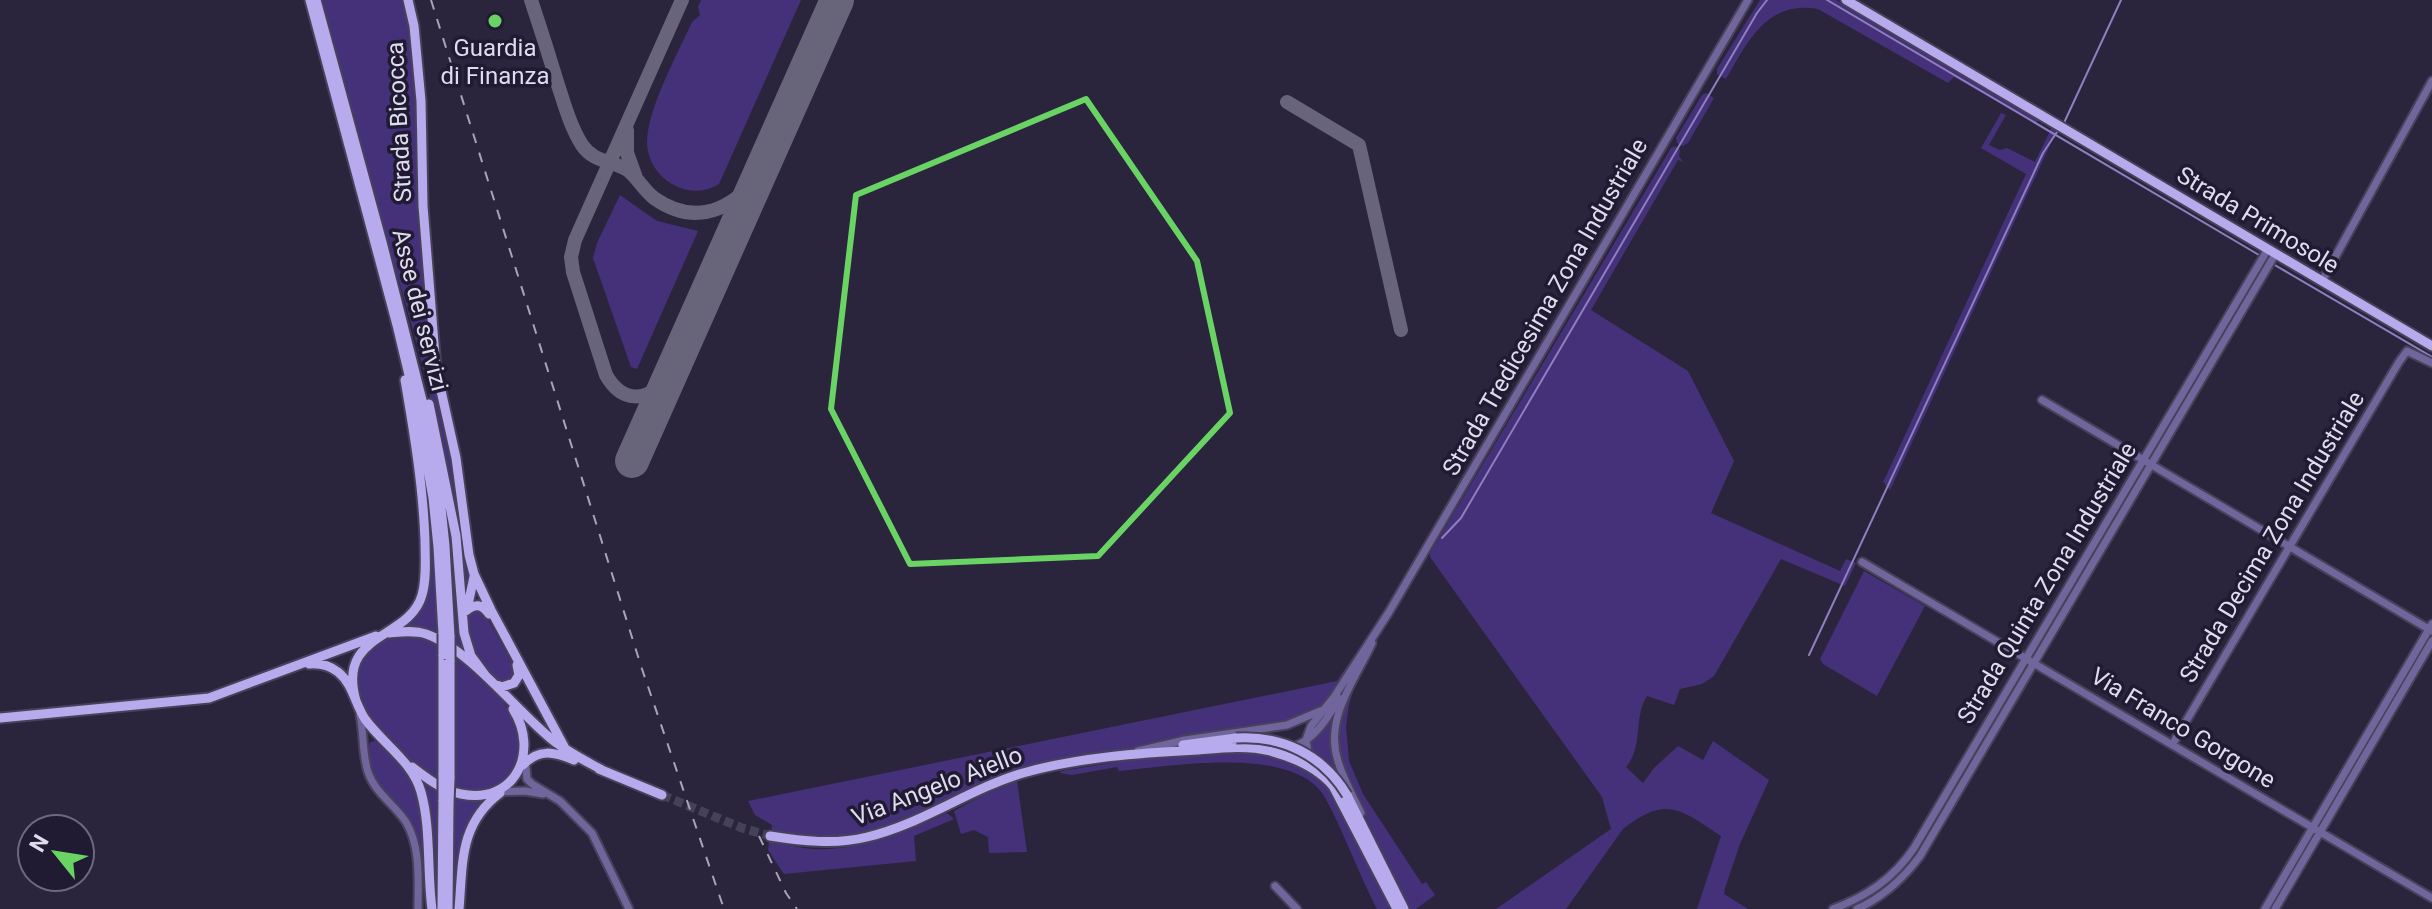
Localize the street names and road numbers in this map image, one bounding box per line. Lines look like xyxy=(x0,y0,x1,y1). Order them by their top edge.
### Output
street label: Strada Bicocca xyxy=(381,41,417,203)
street label: Strada Tredicesima Zona Industriale xyxy=(1437,134,1653,480)
street label: Strada Primosole xyxy=(2172,161,2344,279)
street label: Asse dei servizi xyxy=(386,226,454,394)
street label: Strada Decima Zona Industriale xyxy=(2174,386,2370,688)
street label: Strada Quinta Zona Industriale xyxy=(1952,437,2142,729)
street label: Via Franco Gorgone xyxy=(2086,662,2280,794)
street label: Via Angelo Aiello xyxy=(848,741,1026,831)

